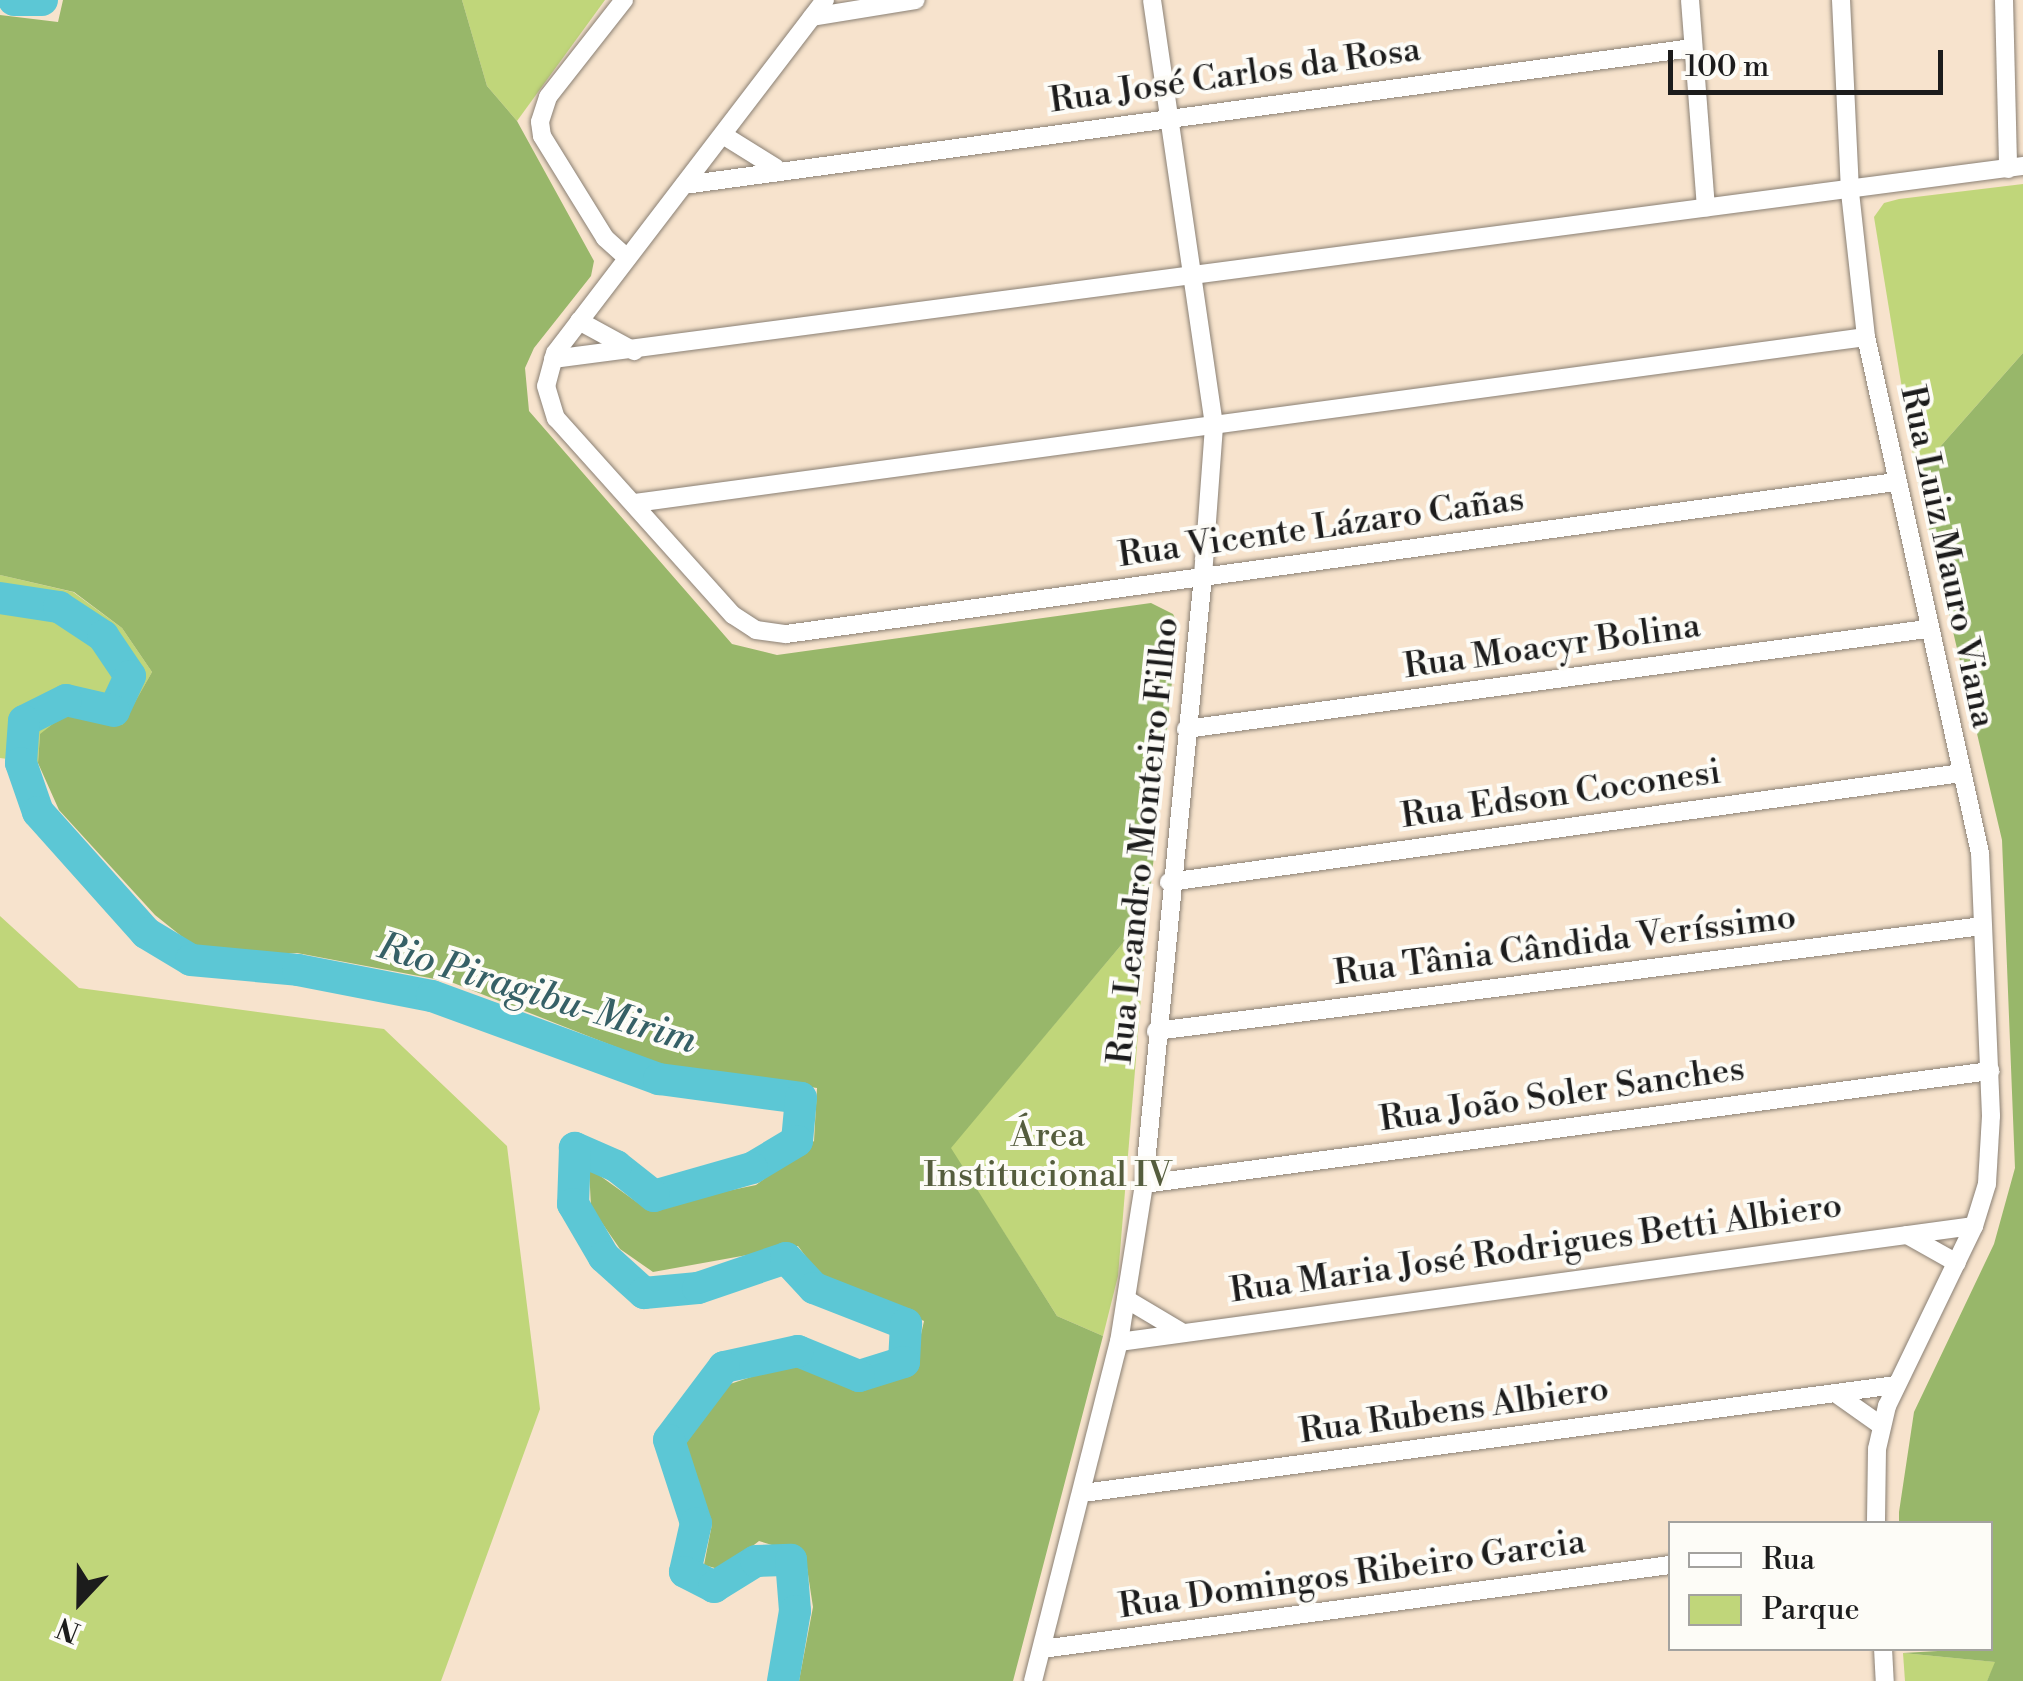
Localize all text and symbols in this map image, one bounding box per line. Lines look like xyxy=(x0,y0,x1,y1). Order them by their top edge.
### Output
street label: Rua José Carlos da Rosa xyxy=(1047,29,1423,123)
scale bar xyxy=(1673,30,1948,92)
text: 100 m xyxy=(1685,48,1769,86)
street label: Rua Luiz Mauro Viana xyxy=(1890,382,2004,732)
street label: Rua Vicente Lázaro Cañas xyxy=(1115,479,1527,577)
street label: Rua Moacyr Bolina xyxy=(1401,605,1703,689)
street label: Rua Leandro Monteiro Filho xyxy=(1100,615,1188,1067)
street label: Rua Edson Coconesi xyxy=(1398,752,1724,838)
street label: Rua Tânia Cândida Veríssimo xyxy=(1332,897,1798,995)
water label: Rio Piragibu-Mirim xyxy=(372,924,702,1064)
street label: Rua João Soler Sanches xyxy=(1377,1049,1747,1141)
park label: Área Institucional IV xyxy=(924,1115,1172,1197)
street label: Rua Maria José Rodrigues Betti Albiero xyxy=(1227,1185,1845,1313)
street label: Rua Rubens Albiero xyxy=(1297,1368,1611,1454)
street label: Rua Domingos Ribeiro Garcia xyxy=(1116,1521,1588,1629)
legend xyxy=(1668,1521,1993,1651)
text: Rua xyxy=(1762,1541,1815,1579)
north arrow xyxy=(30,1551,130,1651)
text: Parque xyxy=(1762,1591,1860,1629)
text: N xyxy=(52,1609,85,1650)

